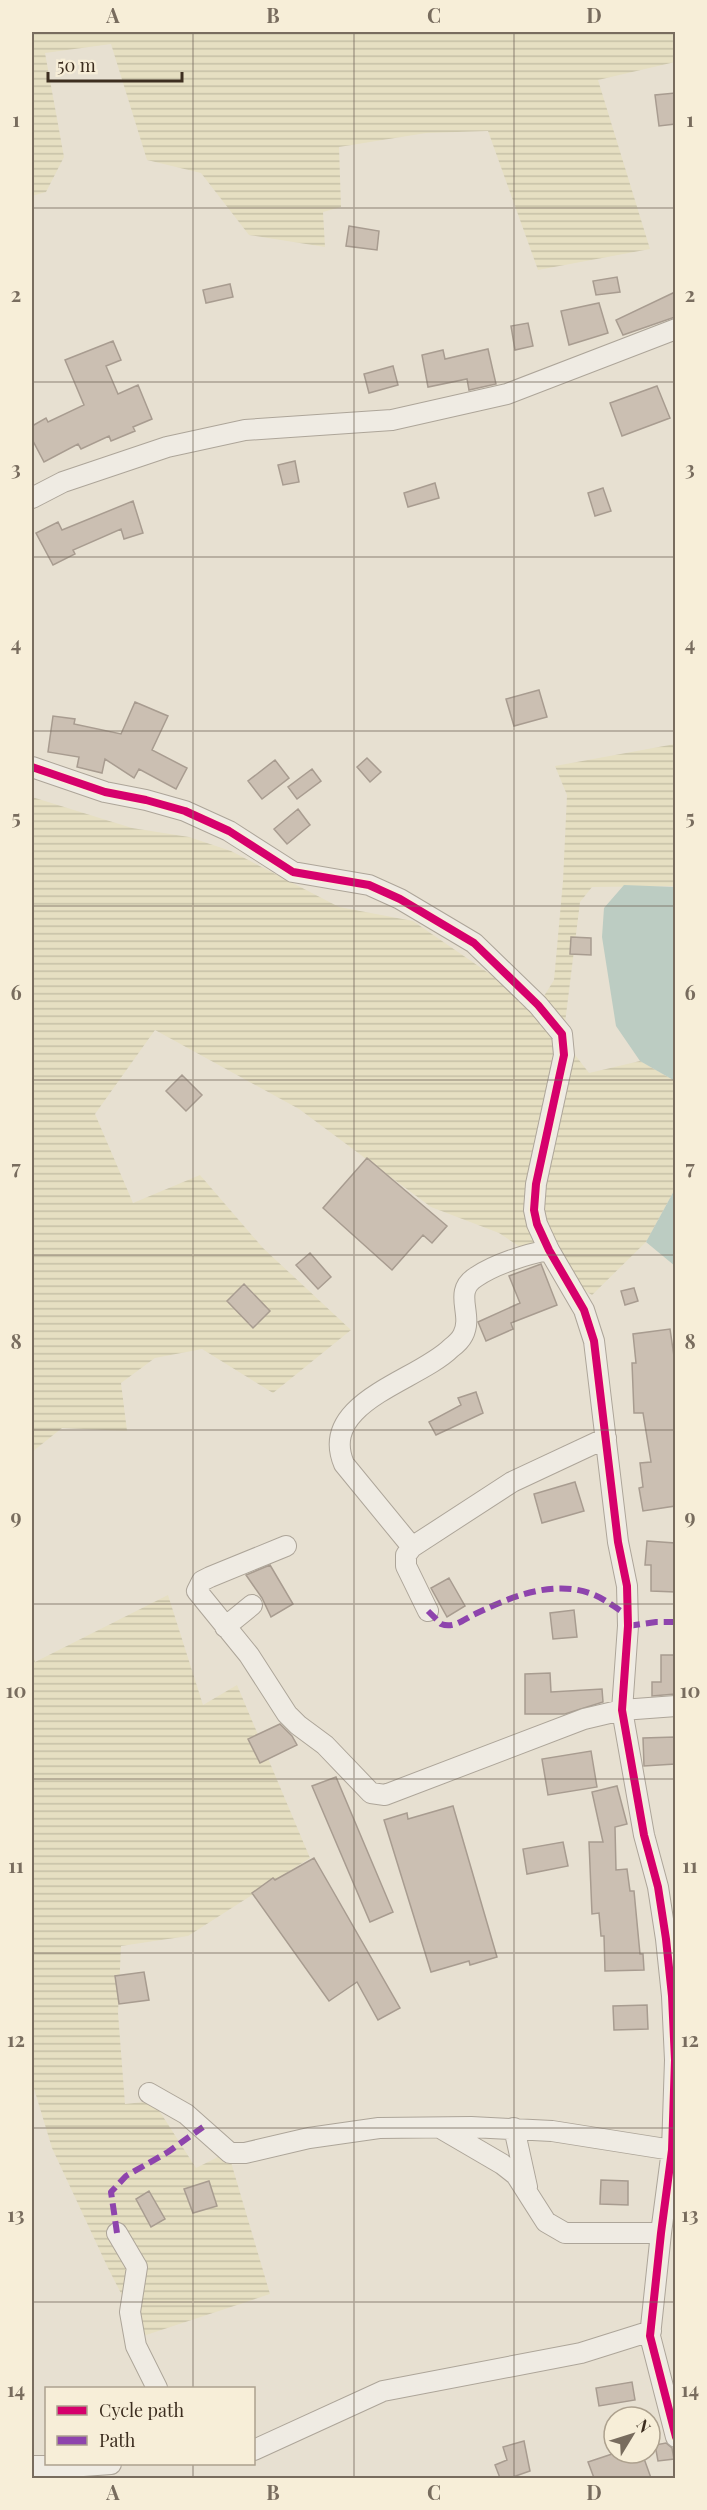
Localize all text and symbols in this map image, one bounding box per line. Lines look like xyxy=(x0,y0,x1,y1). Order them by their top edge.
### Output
text: A xyxy=(105,1,120,28)
text: B xyxy=(266,1,280,28)
text: C xyxy=(427,1,441,28)
text: D xyxy=(586,1,602,28)
scale bar xyxy=(48,45,182,83)
text: 50 m xyxy=(57,53,96,77)
text: 1 xyxy=(12,105,20,132)
text: 1 xyxy=(686,105,694,132)
text: 2 xyxy=(11,280,21,307)
text: 2 xyxy=(685,280,695,307)
text: 3 xyxy=(11,454,21,481)
text: 3 xyxy=(685,454,695,481)
text: 4 xyxy=(11,629,21,656)
text: 4 xyxy=(685,629,695,656)
text: 5 xyxy=(11,803,21,830)
text: 5 xyxy=(685,803,695,830)
text: 6 xyxy=(10,978,22,1005)
text: 6 xyxy=(684,978,696,1005)
text: 7 xyxy=(11,1153,21,1180)
text: 7 xyxy=(685,1153,695,1180)
text: 8 xyxy=(10,1327,22,1354)
text: 8 xyxy=(684,1327,696,1354)
text: 9 xyxy=(10,1502,22,1529)
text: 9 xyxy=(684,1502,696,1529)
text: 10 xyxy=(6,1676,26,1703)
text: 10 xyxy=(680,1676,700,1703)
text: 11 xyxy=(8,1851,24,1878)
text: 11 xyxy=(682,1851,698,1878)
text: 12 xyxy=(7,2025,25,2052)
text: 12 xyxy=(681,2025,699,2052)
text: 13 xyxy=(7,2200,25,2227)
text: 13 xyxy=(681,2200,699,2227)
text: 14 xyxy=(7,2375,25,2402)
text: 14 xyxy=(681,2375,699,2402)
legend xyxy=(45,2387,255,2465)
text: Cycle path xyxy=(99,2398,184,2422)
north arrow xyxy=(602,2405,662,2465)
text: N xyxy=(632,2414,656,2437)
text: Path xyxy=(99,2428,136,2452)
text: A xyxy=(105,2478,120,2505)
text: B xyxy=(266,2478,280,2505)
text: C xyxy=(427,2478,441,2505)
text: D xyxy=(586,2478,602,2505)

